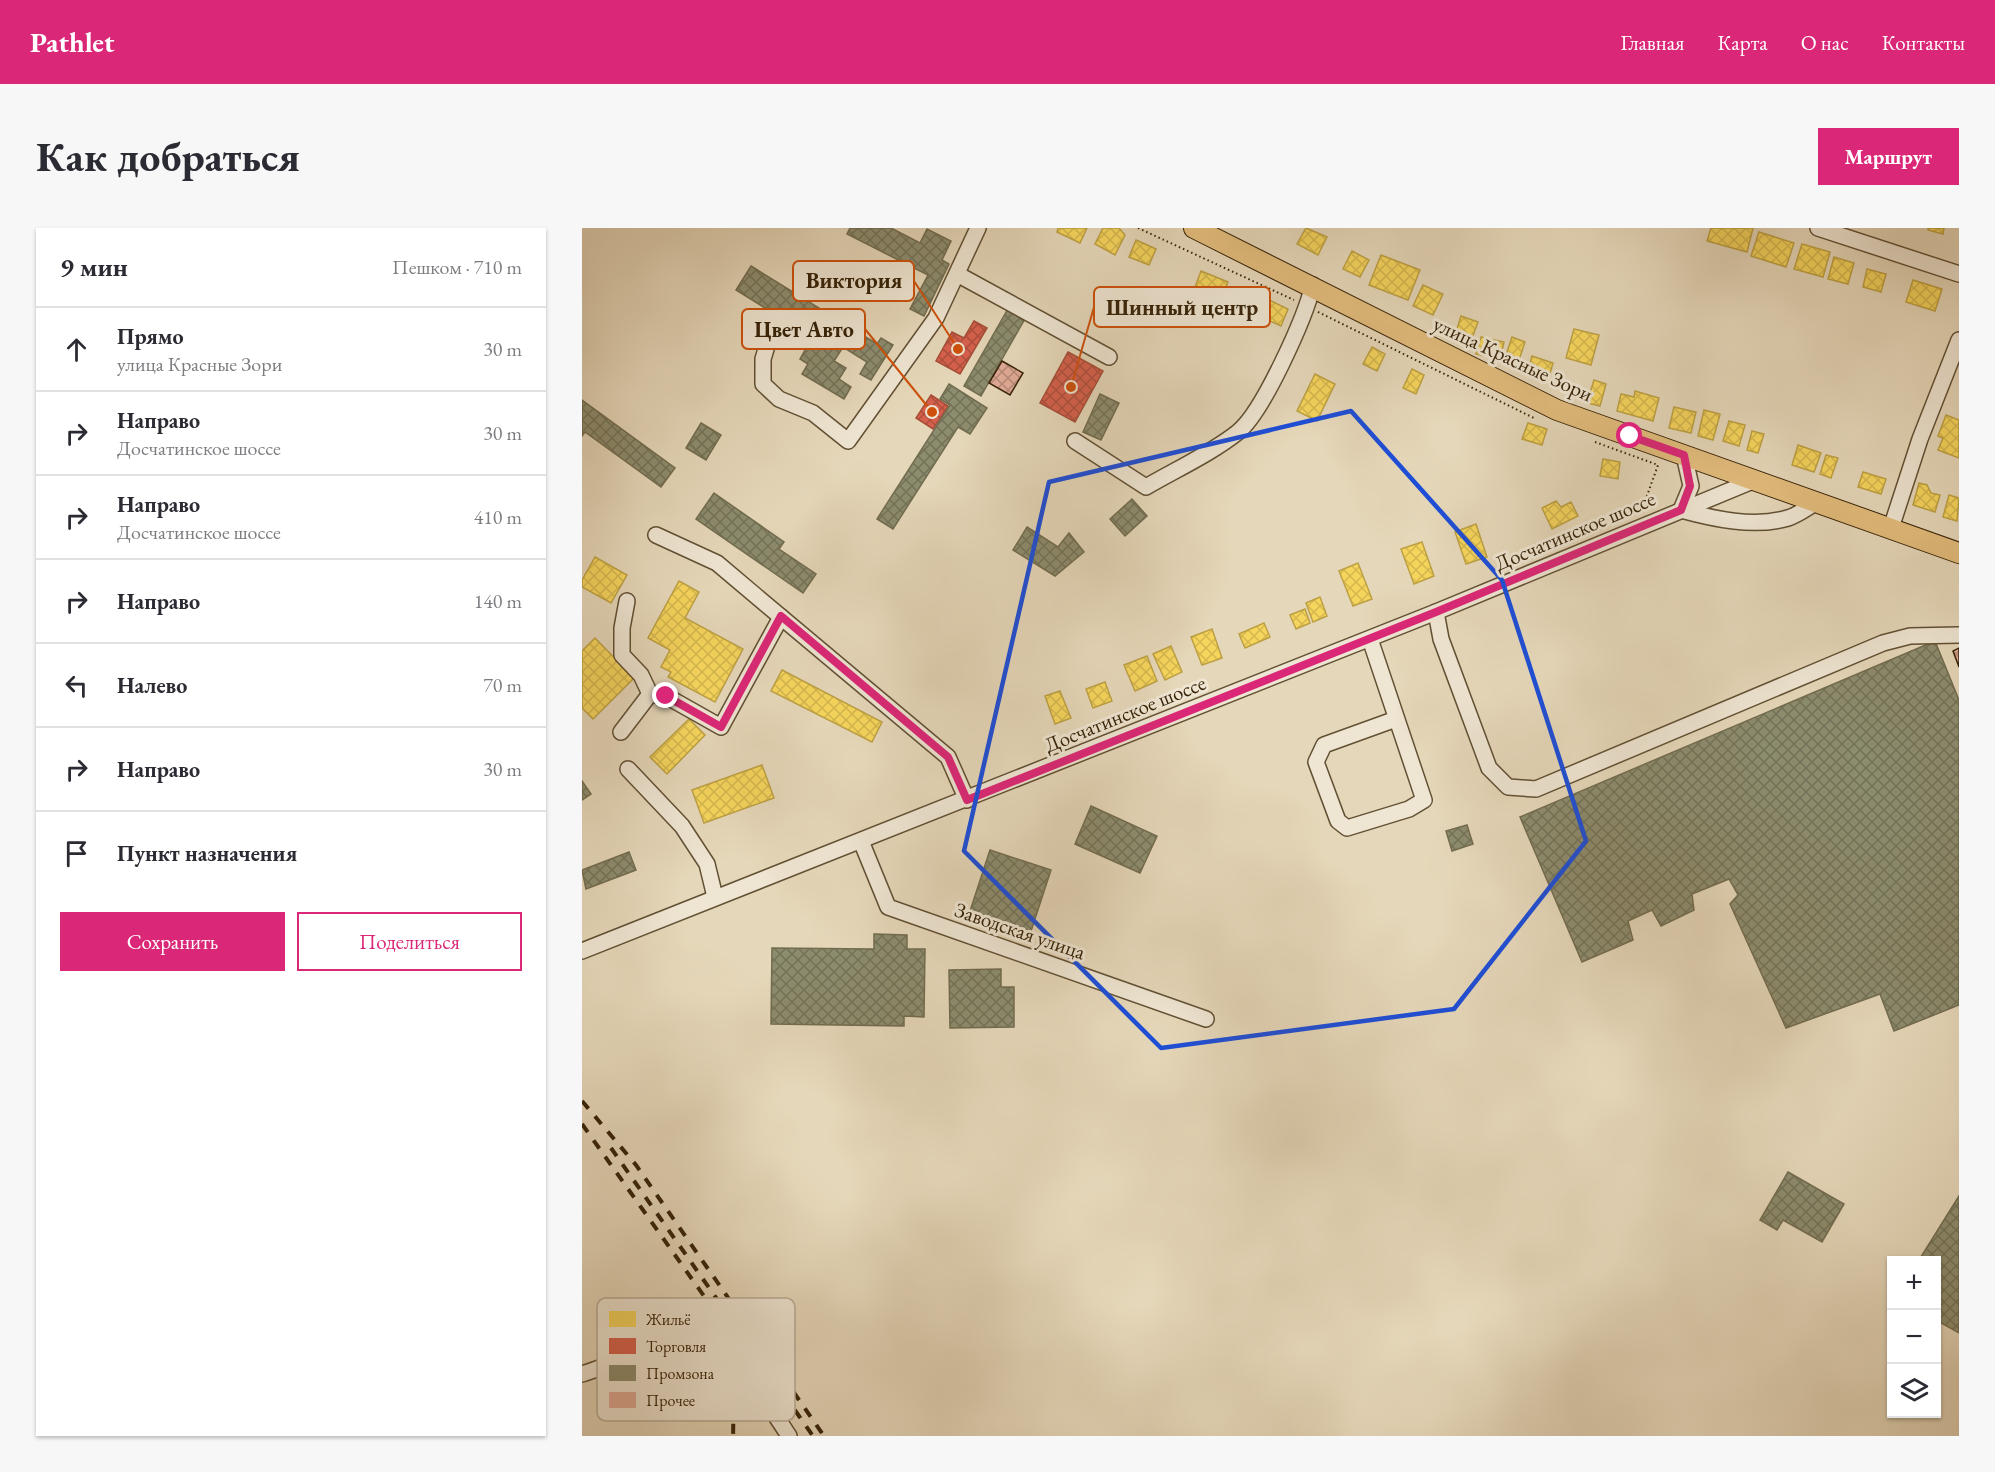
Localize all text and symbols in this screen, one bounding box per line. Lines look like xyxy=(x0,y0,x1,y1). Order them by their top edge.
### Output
text: Pathlet xyxy=(30,24,114,60)
text: Главная xyxy=(1620,29,1684,56)
text: Карта xyxy=(1717,29,1768,56)
text: О нас xyxy=(1801,29,1849,56)
text: Контакты xyxy=(1882,29,1965,56)
button: Маршрут xyxy=(1818,128,1959,185)
text: Как добраться xyxy=(36,129,300,184)
text: 9 мин xyxy=(60,250,128,284)
text: Пешком · 710 m xyxy=(392,254,522,280)
callout: Виктория xyxy=(793,261,914,301)
text: Виктория xyxy=(806,266,903,295)
callout: Шинный центр xyxy=(1094,287,1270,327)
text: Шинный центр xyxy=(1106,293,1258,322)
callout: Цвет Авто xyxy=(742,309,865,349)
street label: улица Красные Зори xyxy=(1429,310,1598,407)
text: Цвет Авто xyxy=(754,315,854,344)
text: Прямо xyxy=(117,322,184,351)
icon: ahead xyxy=(60,333,93,366)
text: 30 m xyxy=(483,336,522,362)
text: улица Красные Зори xyxy=(117,351,282,377)
text: Направо xyxy=(117,406,200,435)
icon: right xyxy=(60,417,93,450)
text: 30 m xyxy=(483,420,522,446)
route start xyxy=(1616,422,1642,448)
text: Досчатинское шоссе xyxy=(117,435,281,461)
street label: Досчатинское шоссе xyxy=(1490,485,1659,577)
text: Направо xyxy=(117,490,200,519)
icon: right xyxy=(60,501,93,534)
text: 410 m xyxy=(474,504,522,530)
text: Досчатинское шоссе xyxy=(117,519,281,545)
icon: right xyxy=(60,585,93,618)
text: Направо xyxy=(117,587,200,616)
text: 140 m xyxy=(474,588,522,614)
icon: left xyxy=(60,669,93,702)
street label: Досчатинское шоссе xyxy=(1040,669,1210,758)
text: Налево xyxy=(117,671,187,700)
text: 70 m xyxy=(483,672,522,698)
route end xyxy=(652,682,678,708)
icon: right xyxy=(60,753,93,786)
text: Направо xyxy=(117,755,200,784)
text: 30 m xyxy=(483,756,522,782)
icon: arrive xyxy=(60,837,93,870)
text: Пункт назначения xyxy=(117,839,297,868)
street label: Заводская улица xyxy=(951,896,1090,966)
button: Сохранить xyxy=(60,912,285,971)
button: Поделиться xyxy=(297,912,522,971)
map controls xyxy=(1887,1256,1941,1418)
button: + xyxy=(1887,1256,1941,1310)
legend xyxy=(597,1298,795,1421)
text: Жильё xyxy=(645,1309,691,1330)
button: − xyxy=(1887,1310,1941,1364)
text: Торговля xyxy=(646,1336,706,1357)
text: Промзона xyxy=(646,1363,715,1384)
button: layers xyxy=(1887,1364,1941,1418)
text: Прочее xyxy=(646,1390,695,1411)

